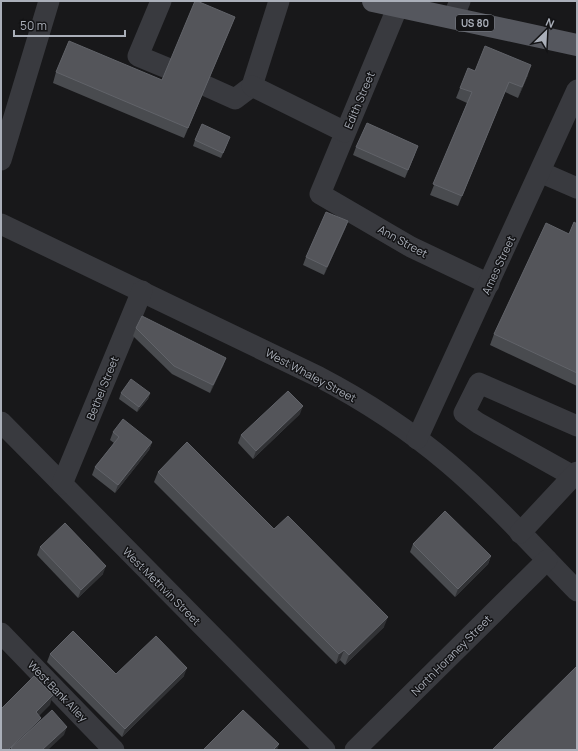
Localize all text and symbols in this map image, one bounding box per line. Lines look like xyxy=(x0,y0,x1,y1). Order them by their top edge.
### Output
scale bar xyxy=(14,12,125,38)
north arrow xyxy=(526,12,566,52)
text: N xyxy=(544,14,557,31)
road number: US 80 xyxy=(456,15,494,31)
text: 50 m xyxy=(20,17,47,34)
street label: Edith Street xyxy=(340,69,378,131)
street label: Ann Street xyxy=(376,221,430,261)
street label: Ames Street xyxy=(478,233,518,297)
street label: West Whaley Street xyxy=(263,345,359,405)
street label: Bethel Street xyxy=(82,354,122,422)
street label: West Methvin Street xyxy=(120,544,204,628)
street label: North Horaney Street xyxy=(407,611,495,699)
street label: West Bank Alley xyxy=(25,657,91,725)

